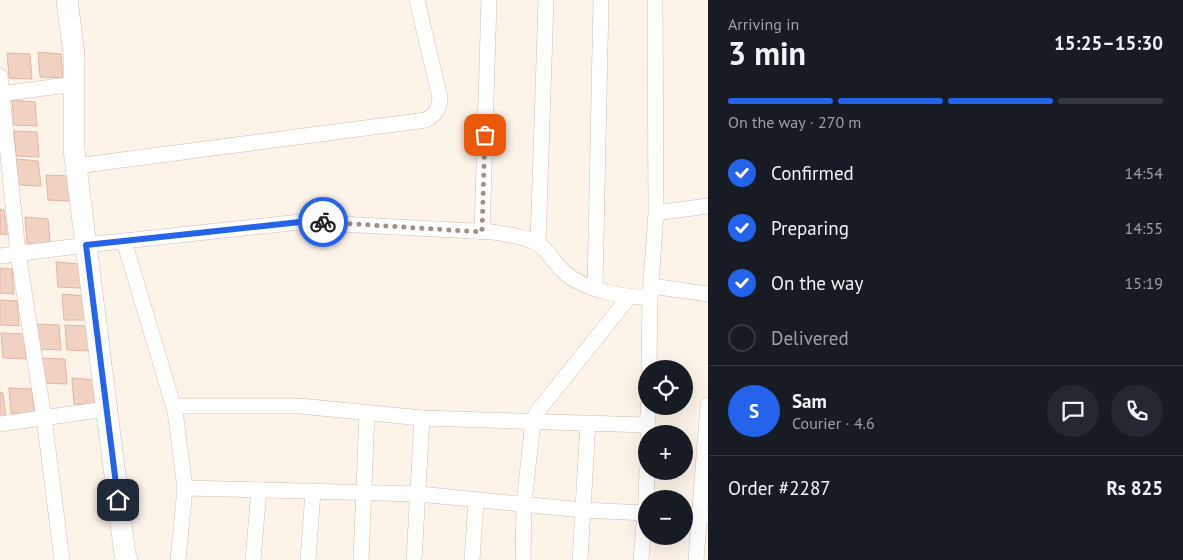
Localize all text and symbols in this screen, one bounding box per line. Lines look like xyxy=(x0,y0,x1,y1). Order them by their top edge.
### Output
text: Arriving in xyxy=(728,14,799,34)
text: 15:25–15:30 xyxy=(1054,31,1163,55)
text: 3 min xyxy=(728,32,806,74)
text: On the way · 270 m xyxy=(728,112,861,132)
pin xyxy=(464,114,506,156)
icon: bag xyxy=(471,121,499,149)
icon: check xyxy=(728,159,756,187)
text: Confirmed xyxy=(771,161,854,185)
text: 14:54 xyxy=(1125,163,1163,183)
courier xyxy=(298,197,348,247)
icon: bike xyxy=(309,208,337,236)
icon: check xyxy=(728,214,756,242)
text: Preparing xyxy=(771,216,849,240)
text: 14:55 xyxy=(1125,218,1163,238)
icon: check xyxy=(728,269,756,297)
text: On the way xyxy=(771,271,863,295)
text: 15:19 xyxy=(1125,273,1163,293)
text: Delivered xyxy=(771,326,849,350)
map controls xyxy=(638,360,693,545)
button: locate xyxy=(638,360,693,415)
button: chat xyxy=(1047,385,1099,437)
button: phone xyxy=(1111,385,1163,437)
text: Sam xyxy=(792,389,827,413)
text: S xyxy=(749,399,759,423)
text: Courier · 4.6 xyxy=(792,413,875,433)
button: + xyxy=(638,425,693,480)
text: Order #2287 xyxy=(728,476,831,500)
text: Rs 825 xyxy=(1106,476,1163,500)
pin xyxy=(97,479,139,521)
icon: home xyxy=(104,486,132,514)
button: − xyxy=(638,490,693,545)

